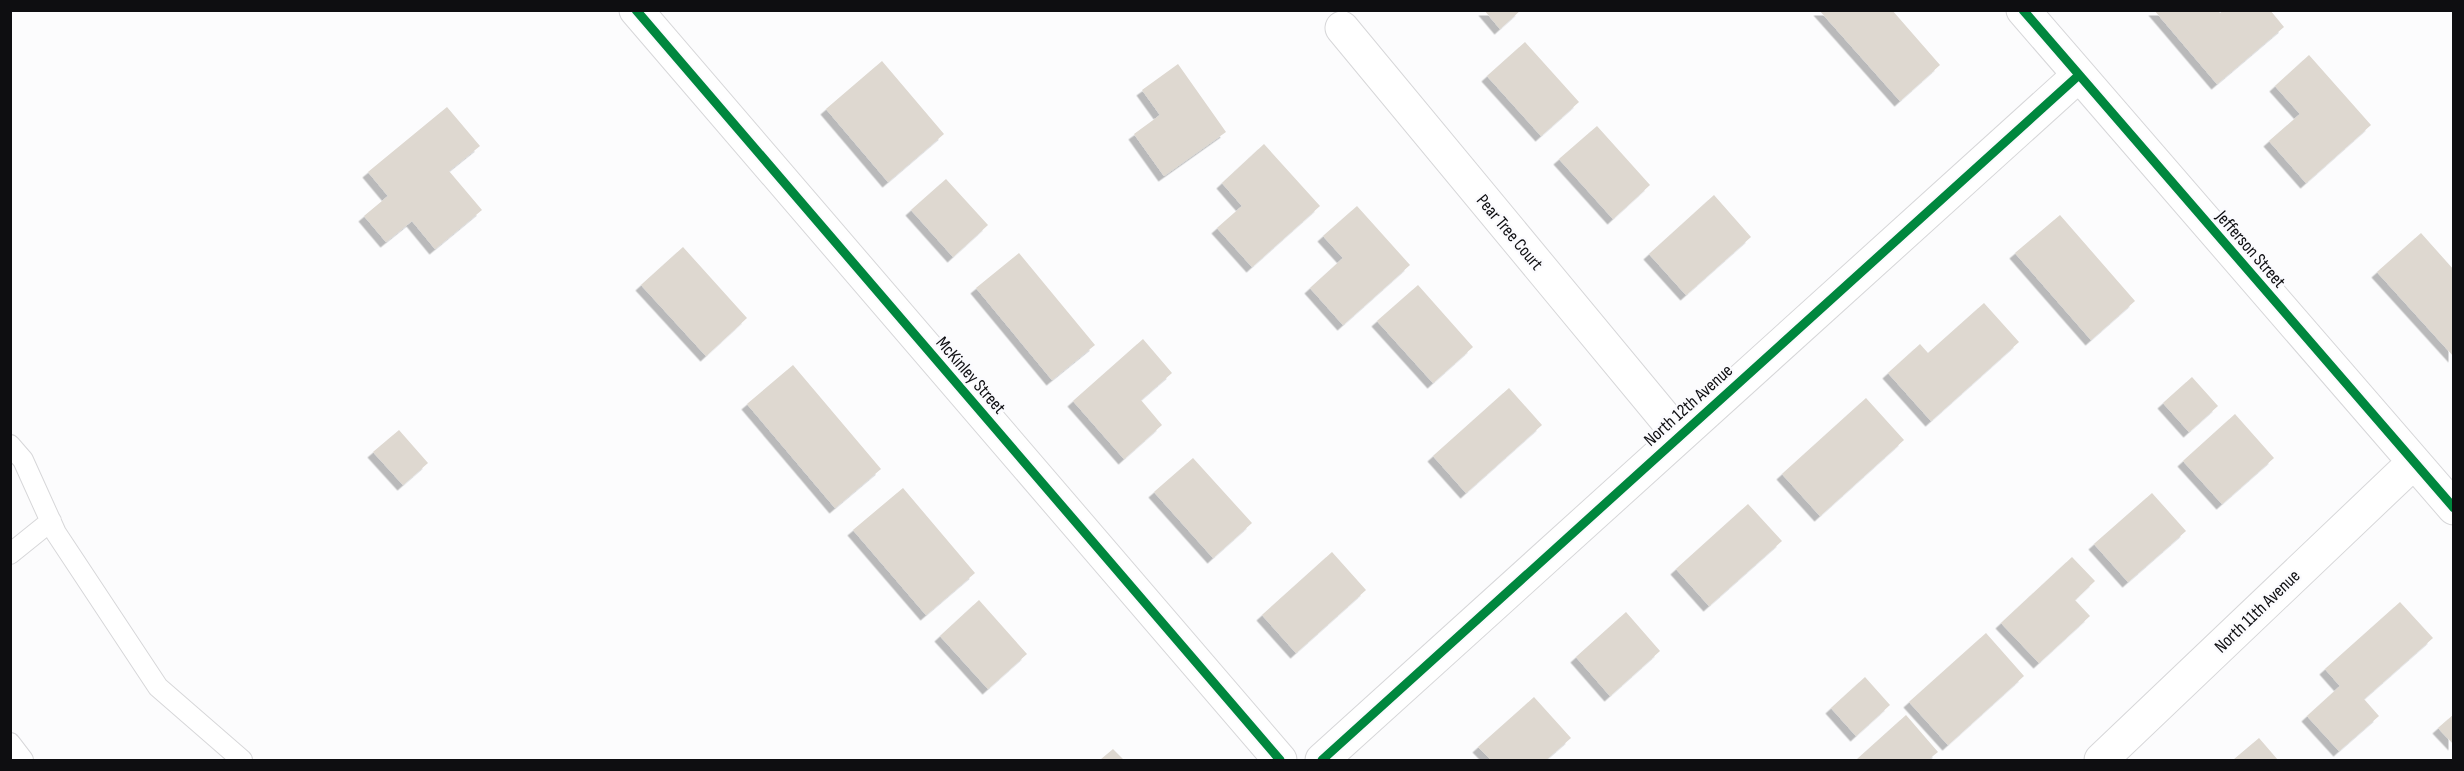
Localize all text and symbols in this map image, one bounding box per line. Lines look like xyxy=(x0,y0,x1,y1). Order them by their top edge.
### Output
street label: Pear Tree Court xyxy=(1472,190,1548,275)
street label: Jefferson Street xyxy=(2211,206,2290,293)
street label: McKinley Street xyxy=(931,332,1010,419)
street label: North 12th Avenue xyxy=(1640,360,1737,451)
street label: North 11th Avenue xyxy=(2210,565,2304,657)

